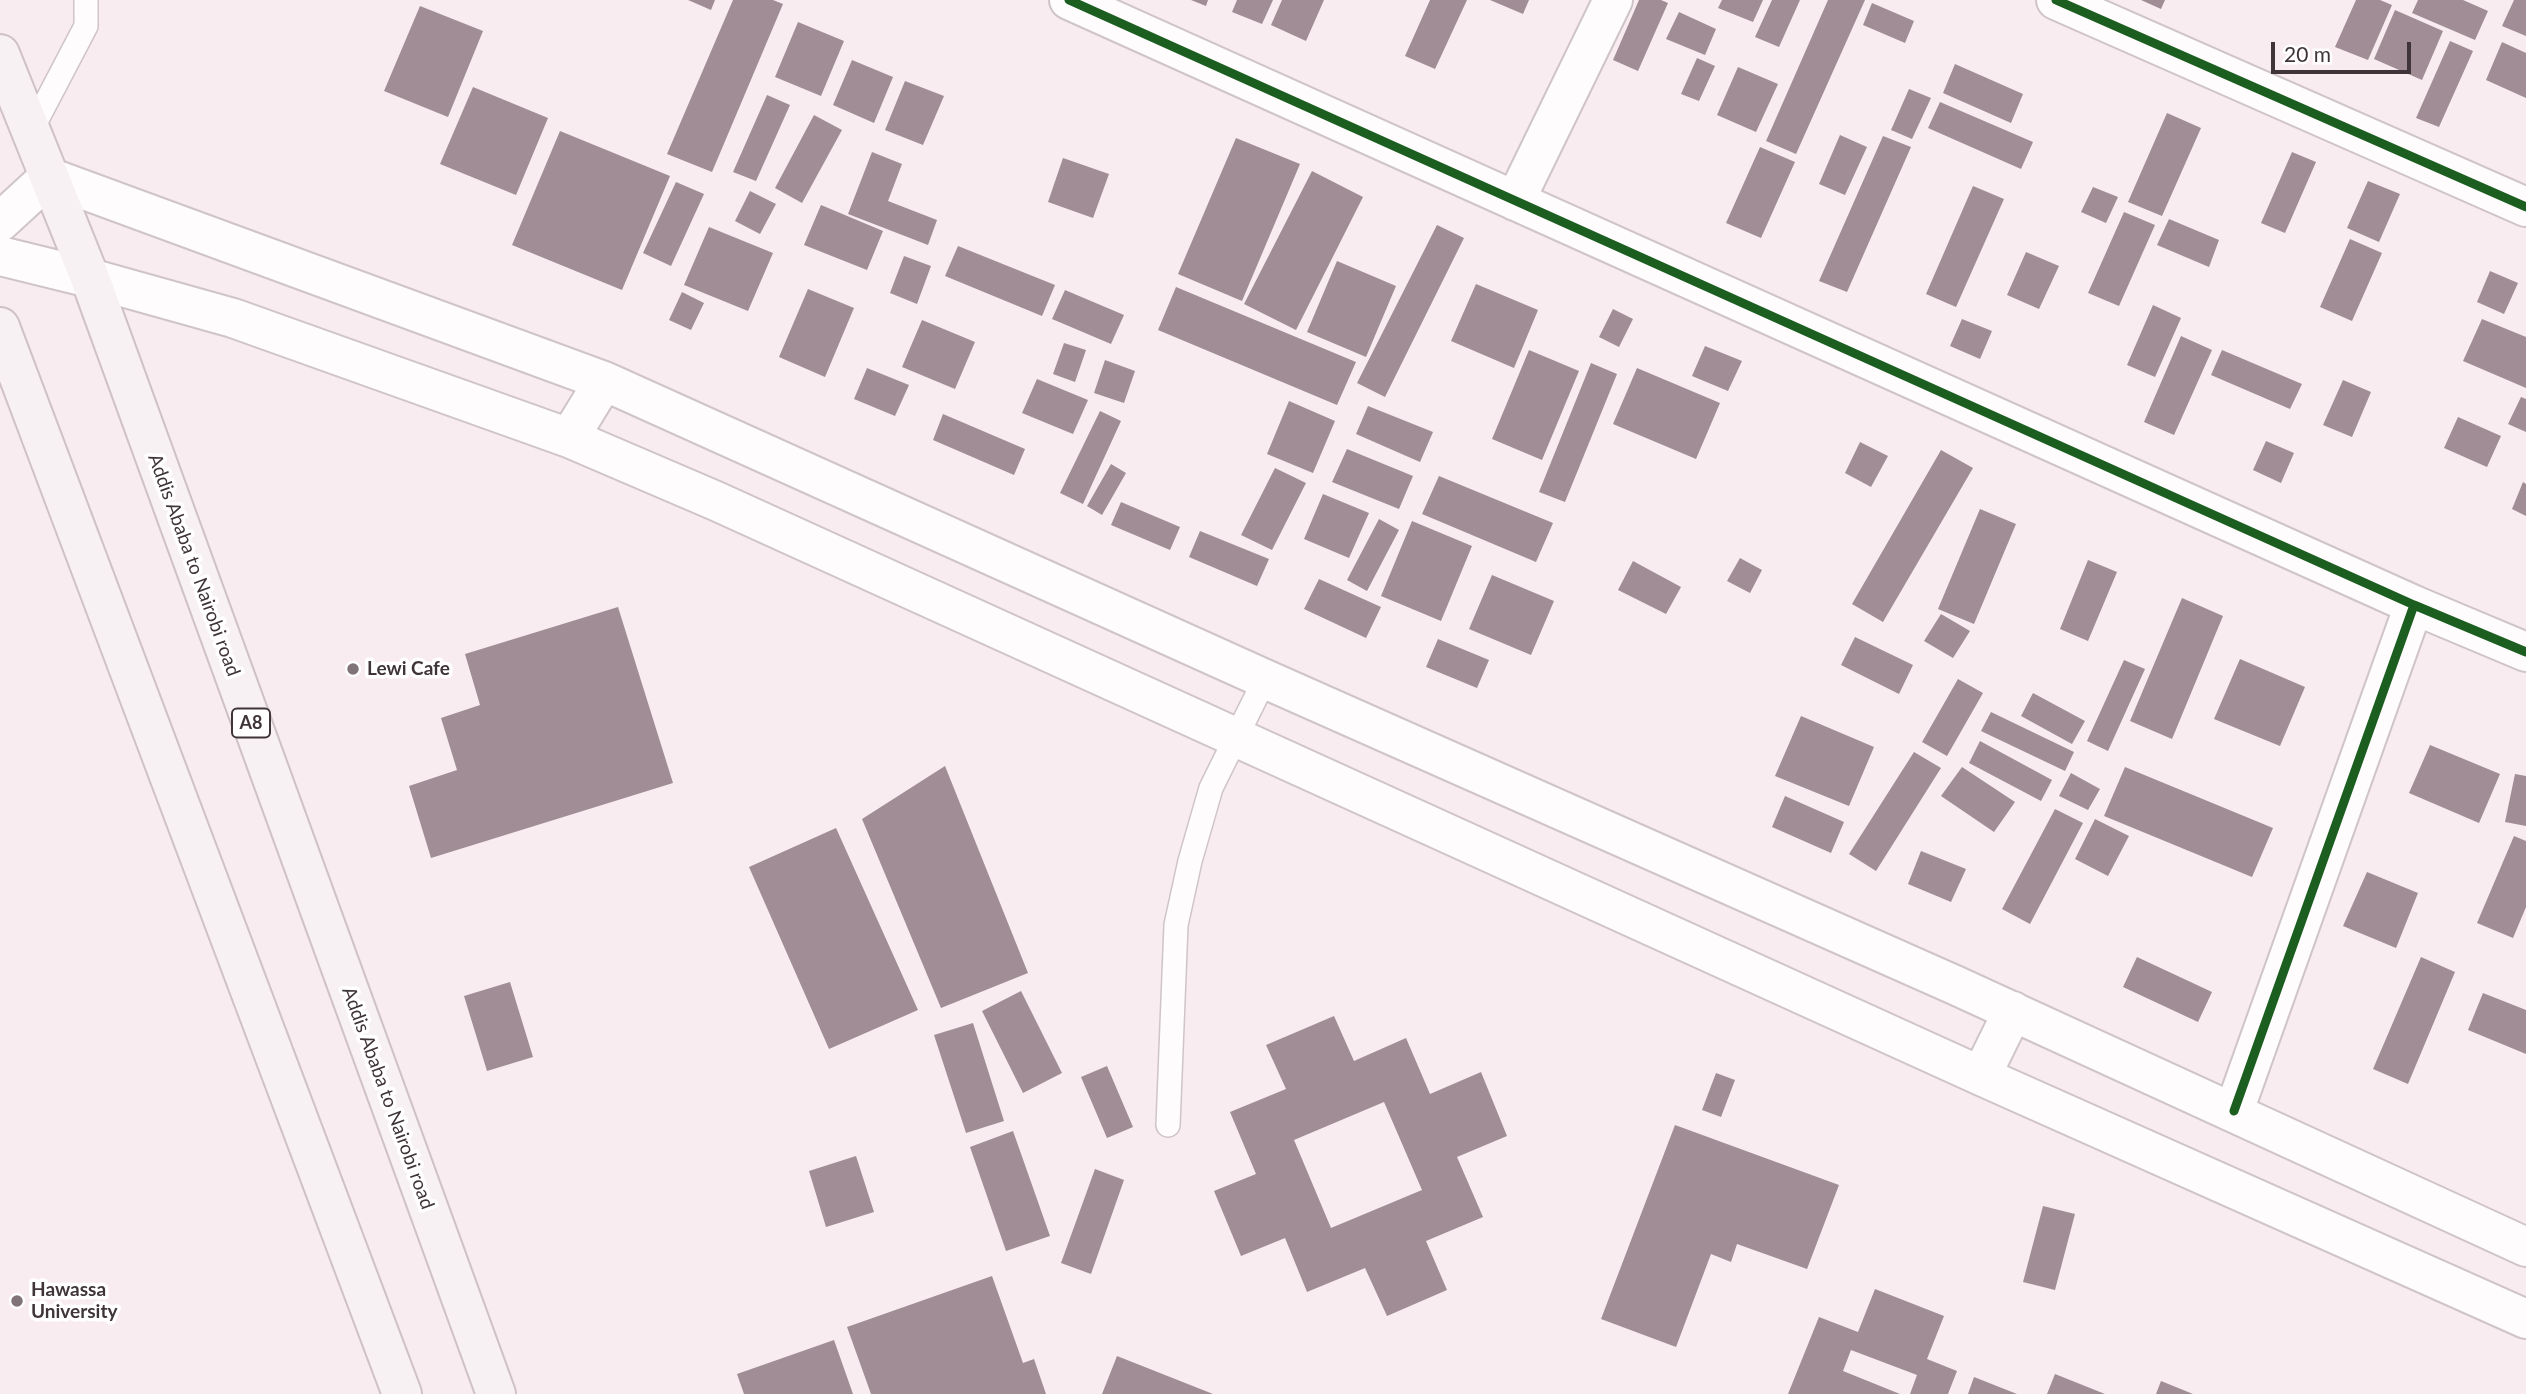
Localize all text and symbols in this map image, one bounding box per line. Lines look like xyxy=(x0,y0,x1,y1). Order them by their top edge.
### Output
scale bar xyxy=(2274,28,2414,72)
text: 20 m xyxy=(2284,41,2331,66)
street label: Addis Ababa to Nairobi road xyxy=(143,451,245,679)
place label: Lewi Cafe xyxy=(367,658,450,680)
marker: Lewi Cafe xyxy=(345,661,361,677)
road number: A8 xyxy=(232,708,270,738)
street label: Addis Ababa to Nairobi road xyxy=(337,984,439,1212)
place label: Hawassa University xyxy=(31,1279,118,1323)
marker: Hawassa University xyxy=(9,1293,25,1309)

